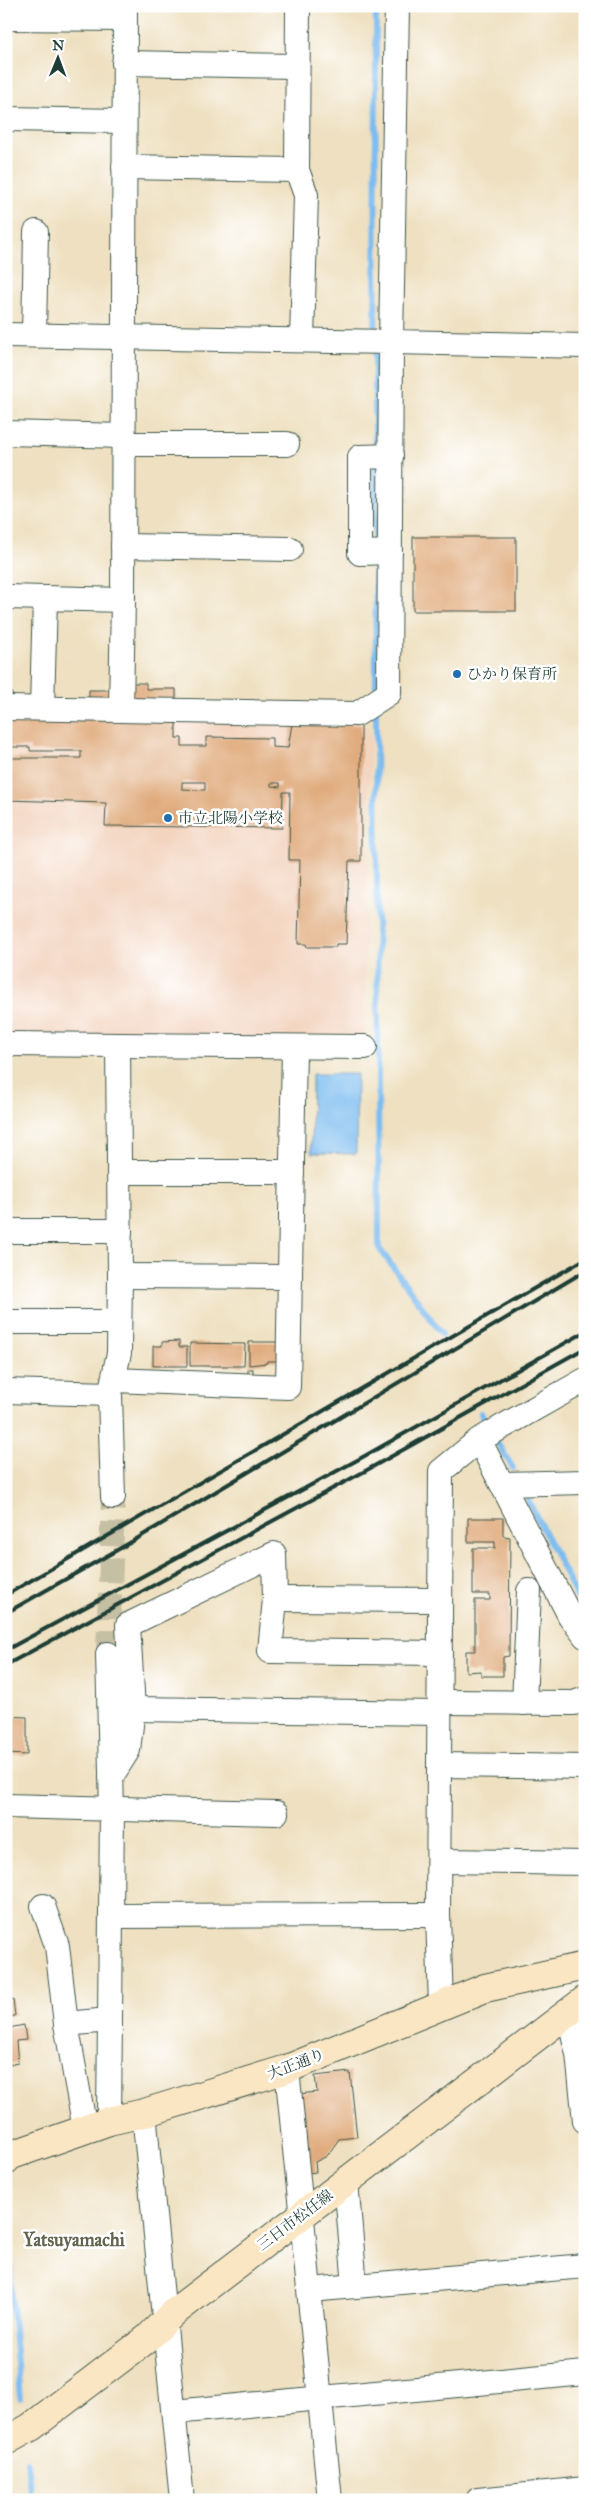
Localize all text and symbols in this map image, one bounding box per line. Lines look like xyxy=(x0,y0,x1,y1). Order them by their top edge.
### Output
north arrow xyxy=(32,32,82,82)
text: N xyxy=(52,37,64,54)
place label: ひかり保育所 xyxy=(467,665,557,683)
marker: ひかり保育所 xyxy=(451,668,463,680)
place label: 市立北陽小学校 xyxy=(178,809,283,827)
marker: 市立北陽小学校 xyxy=(162,812,174,824)
street label: 大正通り xyxy=(265,2045,327,2083)
street label: 三日市松任線 xyxy=(254,2186,336,2254)
district label: Yatsuyamachi xyxy=(22,2229,126,2252)

